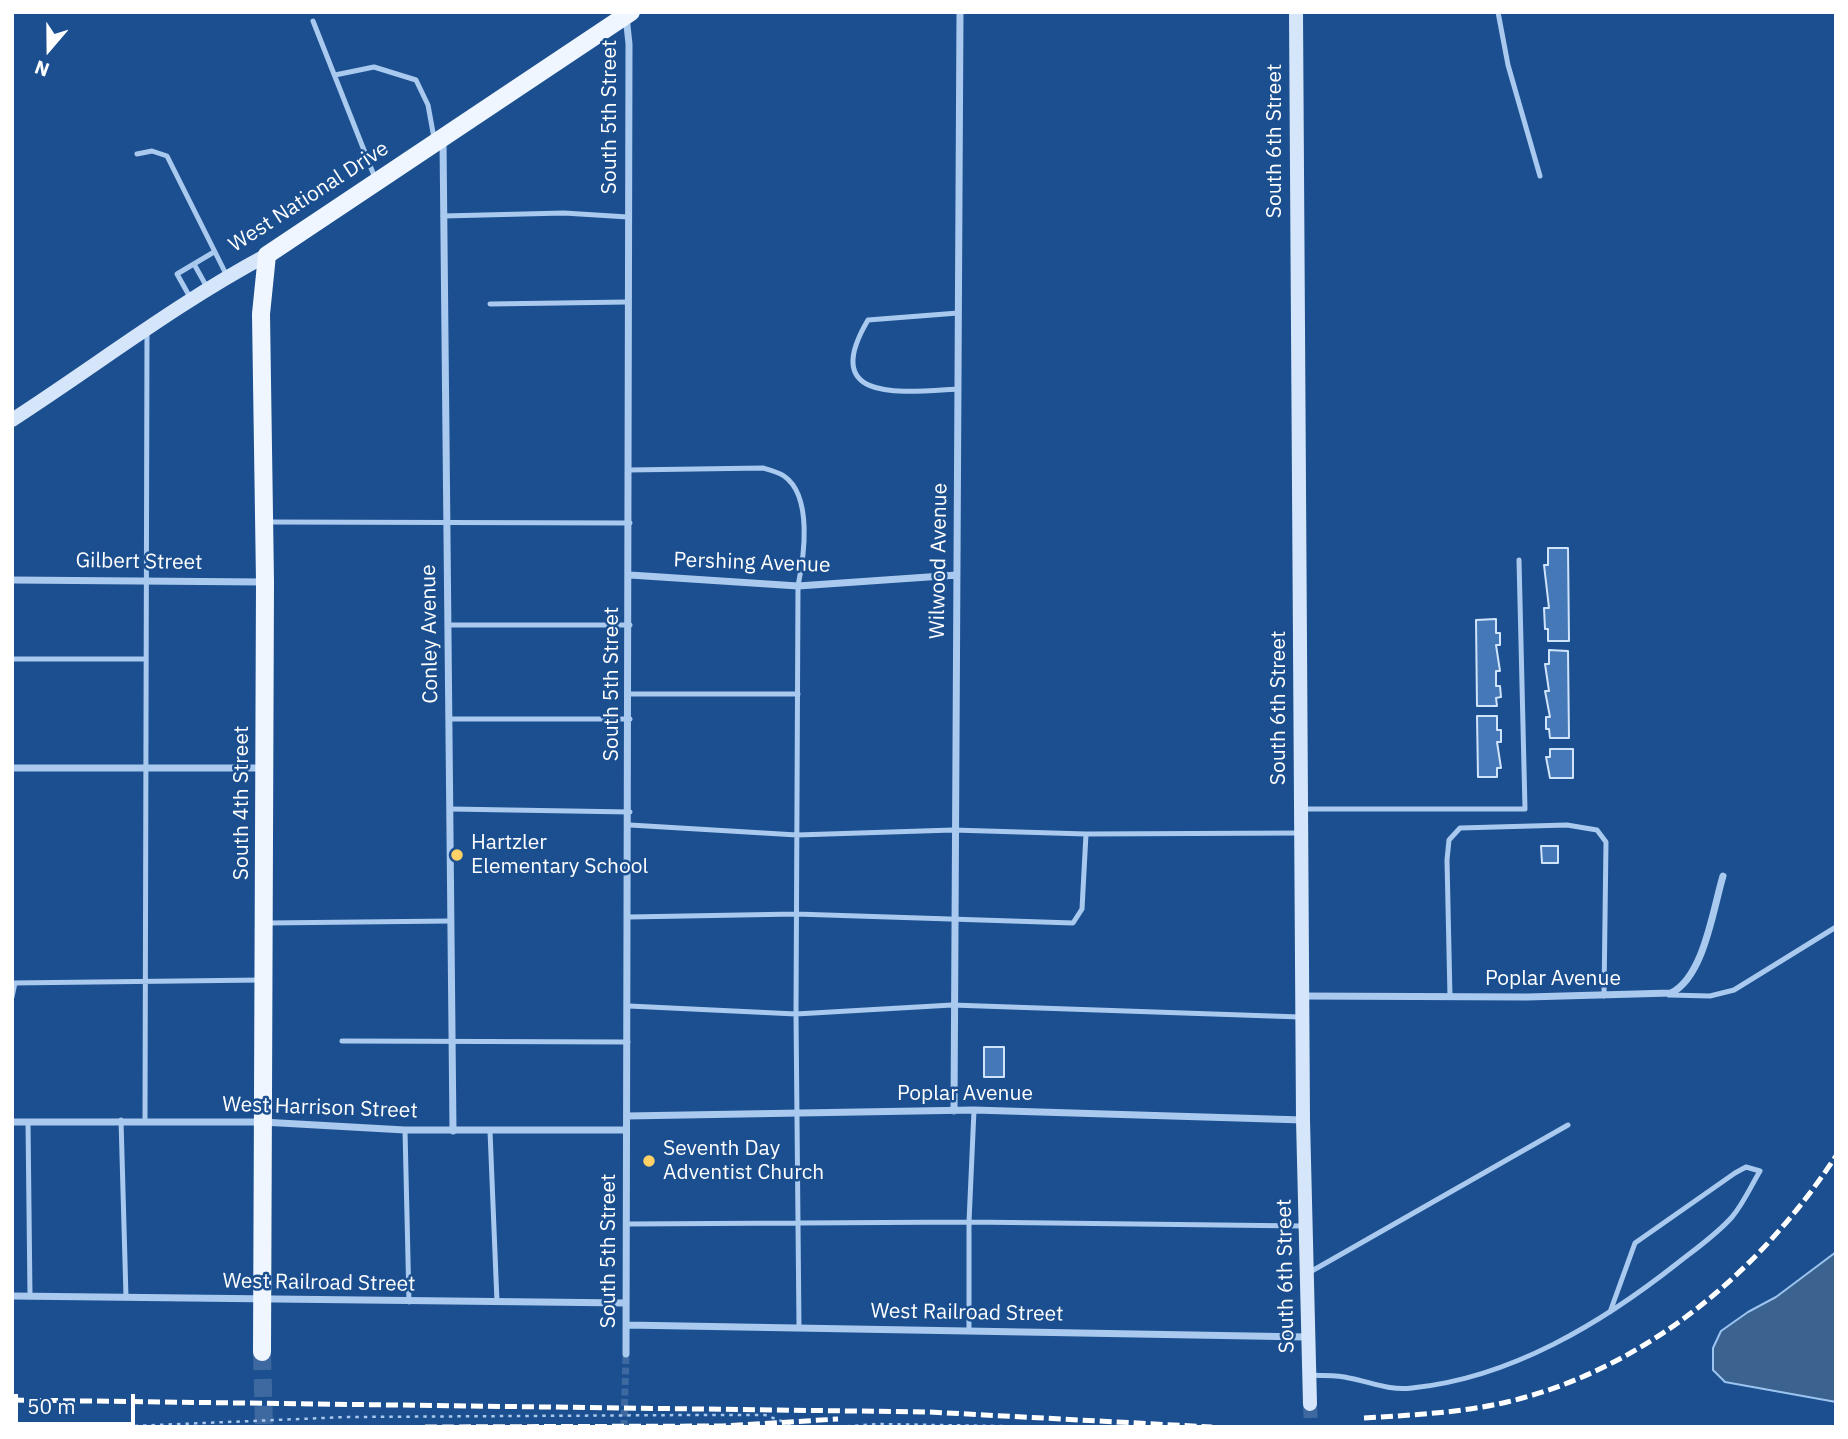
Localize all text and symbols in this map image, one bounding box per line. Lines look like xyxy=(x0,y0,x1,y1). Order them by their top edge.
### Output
north arrow xyxy=(14,14,84,84)
street label: South 5th Street xyxy=(597,40,623,194)
text: N xyxy=(31,55,52,82)
street label: South 6th Street xyxy=(1262,64,1288,218)
street label: West National Drive xyxy=(224,136,394,258)
street label: Wilwood Avenue xyxy=(925,483,953,639)
street label: Gilbert Street xyxy=(75,548,203,576)
street label: Pershing Avenue xyxy=(673,548,831,578)
street label: Conley Avenue xyxy=(416,564,444,704)
street label: South 5th Street xyxy=(599,607,625,761)
street label: South 6th Street xyxy=(1266,631,1292,785)
street label: South 4th Street xyxy=(229,726,255,880)
place label: Hartzler Elementary School xyxy=(471,830,648,880)
marker: Hartzler Elementary School xyxy=(449,847,465,863)
street label: Poplar Avenue xyxy=(1485,966,1621,992)
street label: Poplar Avenue xyxy=(897,1081,1033,1107)
street label: West Harrison Street xyxy=(222,1092,418,1124)
place label: Seventh Day Adventist Church xyxy=(663,1136,824,1186)
marker: Seventh Day Adventist Church xyxy=(641,1153,657,1169)
street label: South 5th Street xyxy=(596,1174,622,1328)
street label: South 6th Street xyxy=(1272,1198,1300,1354)
street label: West Railroad Street xyxy=(222,1269,416,1297)
street label: West Railroad Street xyxy=(870,1299,1064,1327)
scale bar xyxy=(18,1380,138,1424)
text: 50 m xyxy=(27,1392,76,1420)

